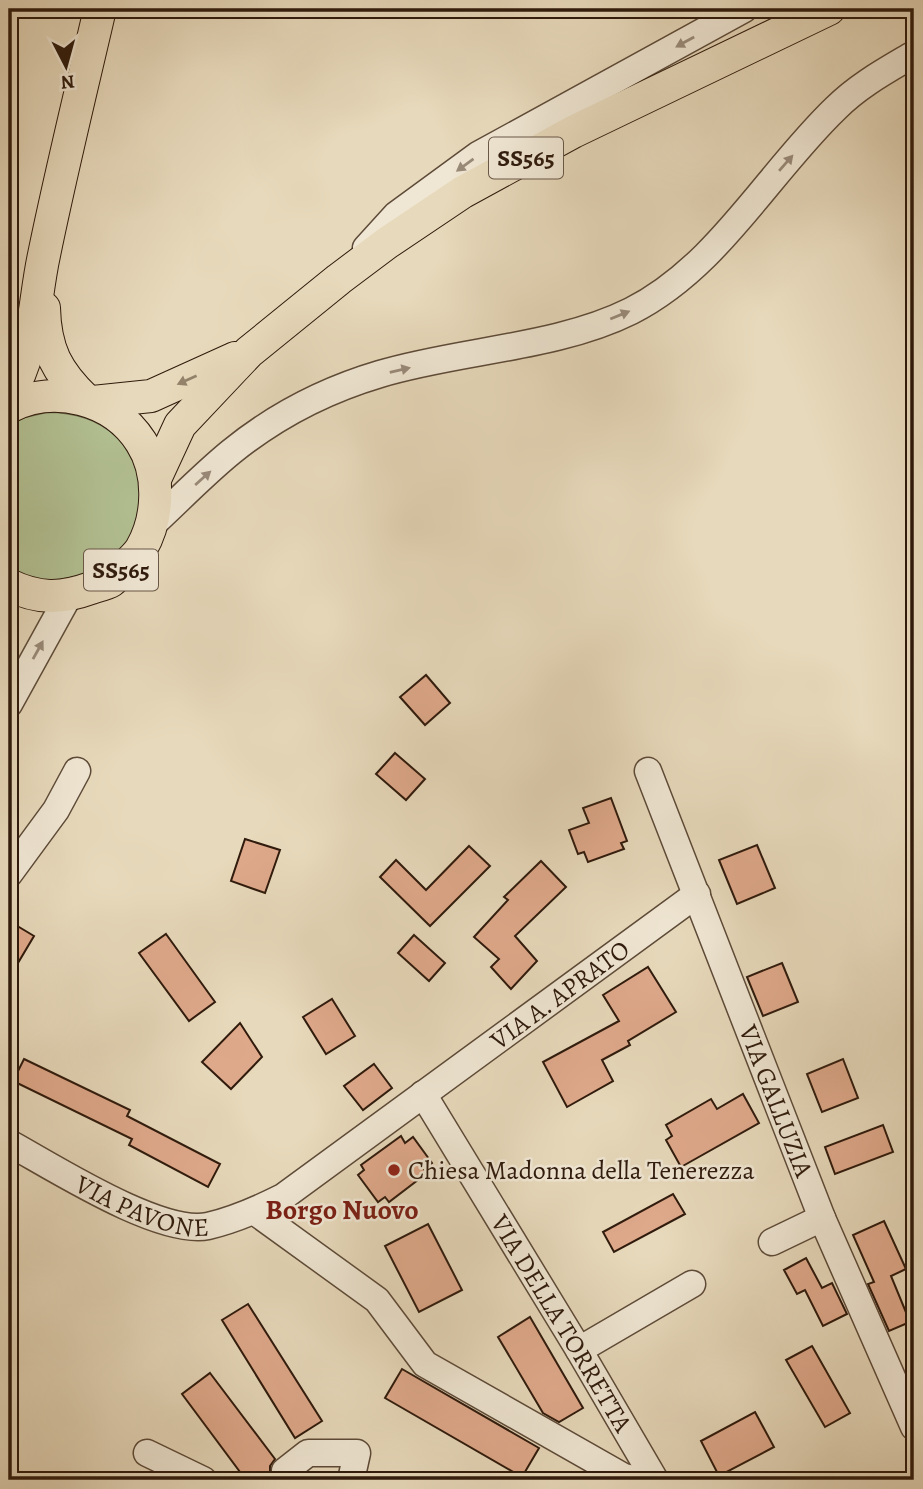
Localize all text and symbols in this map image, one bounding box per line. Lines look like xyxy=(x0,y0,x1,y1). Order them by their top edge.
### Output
north arrow xyxy=(32,32,102,102)
one-way arrow xyxy=(675,36,694,48)
text: N xyxy=(59,68,76,96)
road number: SS565 xyxy=(489,138,563,178)
one-way arrow xyxy=(778,154,794,172)
one-way arrow xyxy=(456,158,474,172)
one-way arrow xyxy=(610,310,631,321)
one-way arrow xyxy=(389,364,411,375)
one-way arrow xyxy=(177,374,197,386)
one-way arrow xyxy=(194,470,211,486)
road number: SS565 xyxy=(84,550,158,590)
one-way arrow xyxy=(32,641,44,660)
street label: VIA A. APRATO xyxy=(482,932,637,1058)
street label: VIA GALLUZIA xyxy=(730,1019,822,1183)
place label: Chiesa Madonna della Tenerezza xyxy=(408,1153,755,1188)
marker: Chiesa Madonna della Tenerezza xyxy=(386,1162,402,1178)
street label: VIA PAVONE xyxy=(68,1166,210,1245)
district label: Borgo Nuovo xyxy=(265,1191,419,1229)
street label: VIA DELLA TORRETTA xyxy=(482,1207,641,1439)

